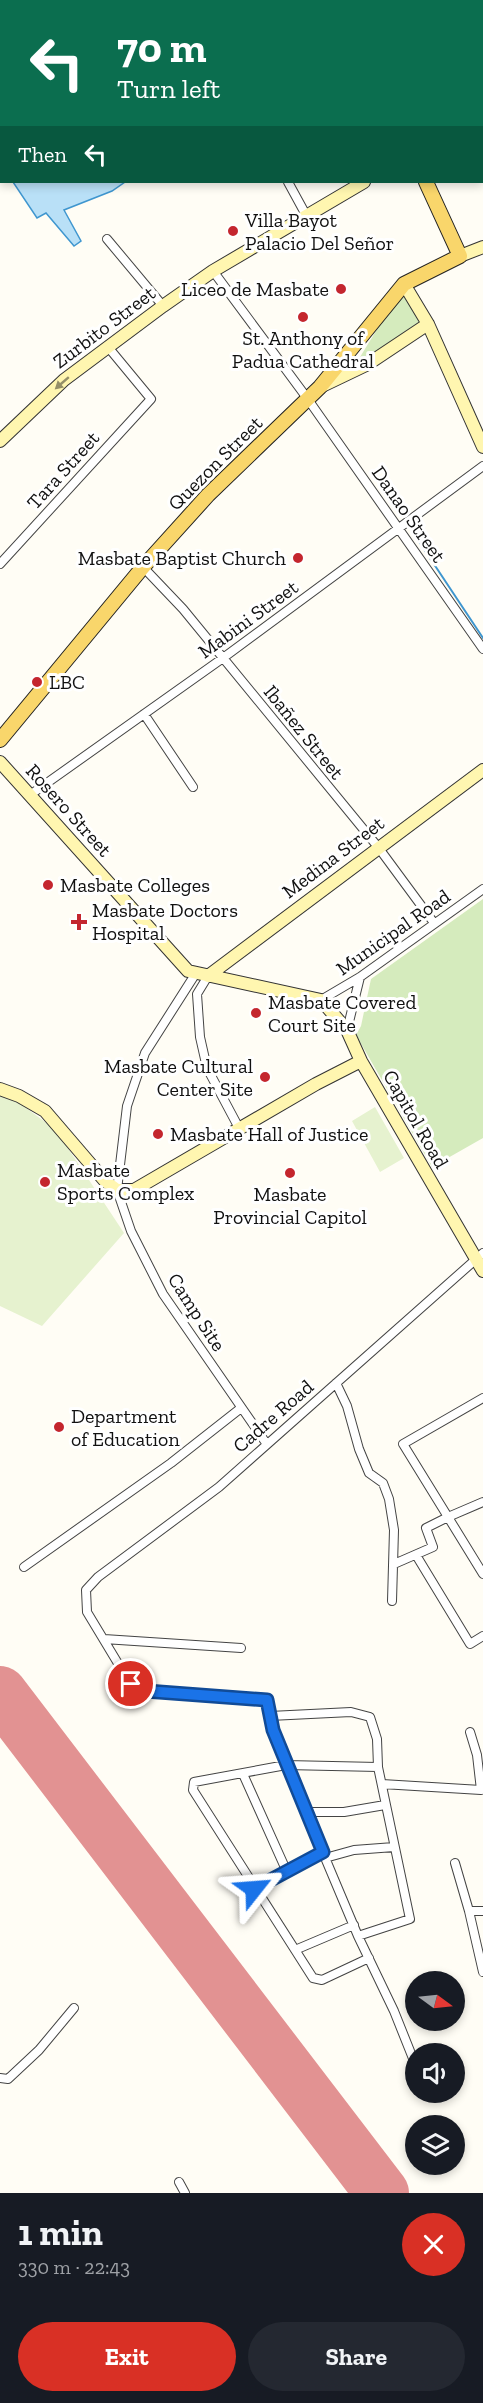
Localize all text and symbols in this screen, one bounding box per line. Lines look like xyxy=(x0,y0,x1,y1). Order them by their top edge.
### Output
text: 70 m xyxy=(117,22,207,73)
icon: left xyxy=(18,24,96,102)
text: Turn left xyxy=(117,73,220,105)
icon: left xyxy=(79,138,112,171)
text: Then xyxy=(18,141,67,168)
place label: Villa Bayot Palacio Del Señor xyxy=(244,208,394,255)
marker: Villa Bayot Palacio Del Señor xyxy=(226,224,240,238)
place label: Liceo de Masbate xyxy=(181,277,329,301)
street label: Zurbito Street xyxy=(48,280,160,373)
marker: Liceo de Masbate xyxy=(334,282,348,296)
marker: St. Anthony of Padua Cathedral xyxy=(296,310,310,324)
place label: St. Anthony of Padua Cathedral xyxy=(232,326,374,373)
one-way arrow xyxy=(55,376,70,389)
street label: Quezon Street xyxy=(163,410,268,515)
street label: Tara Street xyxy=(22,426,105,514)
street label: Danao Street xyxy=(367,461,451,567)
place label: Masbate Baptist Church xyxy=(78,546,287,570)
marker: Masbate Baptist Church xyxy=(291,551,305,565)
street label: Mabini Street xyxy=(193,574,303,663)
place label: LBC xyxy=(49,670,85,694)
marker: LBC xyxy=(30,675,44,689)
street label: Ibañez Street xyxy=(259,680,350,784)
street label: Rosero Street xyxy=(21,759,117,862)
street label: Medina Street xyxy=(277,811,389,903)
place label: Masbate Colleges xyxy=(60,873,210,897)
marker: Masbate Colleges xyxy=(41,878,55,892)
street label: Municipal Road xyxy=(331,884,455,980)
place label: Masbate Doctors Hospital xyxy=(92,898,238,945)
marker: Masbate Doctors Hospital xyxy=(70,913,88,931)
place label: Masbate Covered Court Site xyxy=(268,990,416,1037)
marker: Masbate Covered Court Site xyxy=(249,1006,263,1020)
place label: Masbate Cultural Center Site xyxy=(104,1054,253,1101)
street label: Capitol Road xyxy=(378,1065,454,1173)
marker: Masbate Cultural Center Site xyxy=(258,1070,272,1084)
place label: Masbate Hall of Justice xyxy=(170,1122,368,1146)
marker: Masbate Hall of Justice xyxy=(151,1127,165,1141)
place label: Masbate Sports Complex xyxy=(57,1158,194,1205)
marker: Masbate Provincial Capitol xyxy=(283,1166,297,1180)
marker: Masbate Sports Complex xyxy=(38,1175,52,1189)
place label: Masbate Provincial Capitol xyxy=(213,1182,367,1229)
street label: Camp Site xyxy=(163,1268,231,1356)
street label: Cadre Road xyxy=(228,1374,318,1458)
place label: Department of Education xyxy=(71,1404,180,1451)
marker: Department of Education xyxy=(52,1420,66,1434)
pin xyxy=(105,1658,156,1709)
icon: arrive xyxy=(114,1667,147,1700)
position arrow xyxy=(222,1857,286,1921)
north arrow xyxy=(405,1971,465,2031)
map controls xyxy=(405,1971,465,2175)
button: sound xyxy=(405,2043,465,2103)
button: layers xyxy=(405,2115,465,2175)
text: 1 min xyxy=(18,2211,103,2254)
button: close xyxy=(402,2213,465,2276)
text: 330 m · 22:43 xyxy=(18,2255,130,2279)
button: Exit xyxy=(18,2322,236,2391)
button: Share xyxy=(248,2322,465,2391)

